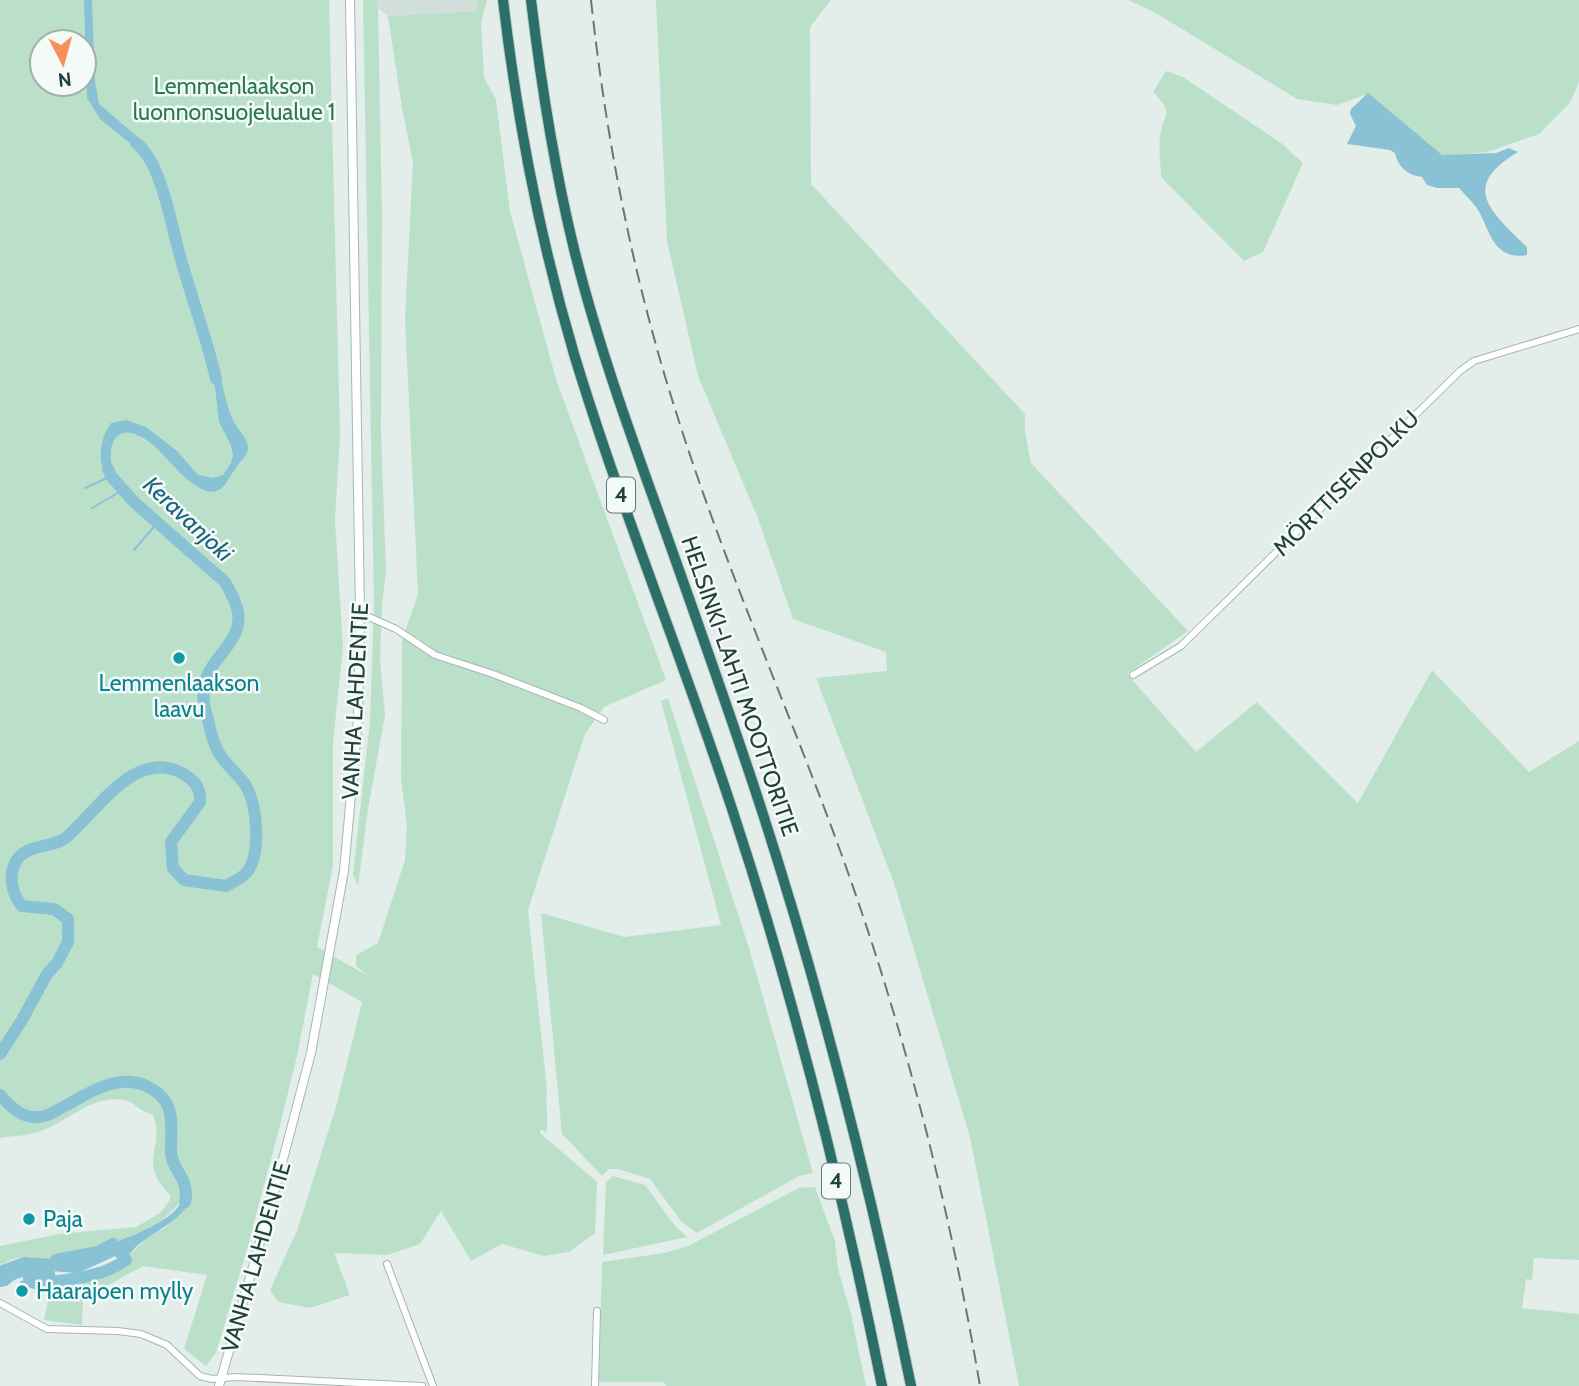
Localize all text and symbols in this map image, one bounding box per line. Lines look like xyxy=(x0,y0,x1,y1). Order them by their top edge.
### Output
north arrow xyxy=(28,28,98,98)
text: N xyxy=(57,67,73,92)
park label: Lemmenlaakson luonnonsuojelualue 1 xyxy=(133,72,335,126)
street label: MÖRTTISENPOLKU xyxy=(1267,404,1425,562)
water label: Keravanjoki xyxy=(137,470,240,568)
road number: 4 xyxy=(607,477,635,512)
street label: HELSINKI-LAHTI MOOTTORITIE xyxy=(675,532,805,840)
street label: VANHA LAHDENTIE xyxy=(336,602,374,800)
marker: Lemmenlaakson laavu xyxy=(171,650,187,666)
place label: Lemmenlaakson laavu xyxy=(99,669,259,723)
street label: VANHA LAHDENTIE xyxy=(215,1158,297,1356)
road number: 4 xyxy=(822,1164,850,1198)
place label: Paja xyxy=(43,1205,83,1233)
marker: Paja xyxy=(21,1211,37,1227)
place label: Haarajoen mylly xyxy=(36,1277,194,1305)
marker: Haarajoen mylly xyxy=(14,1283,30,1299)

